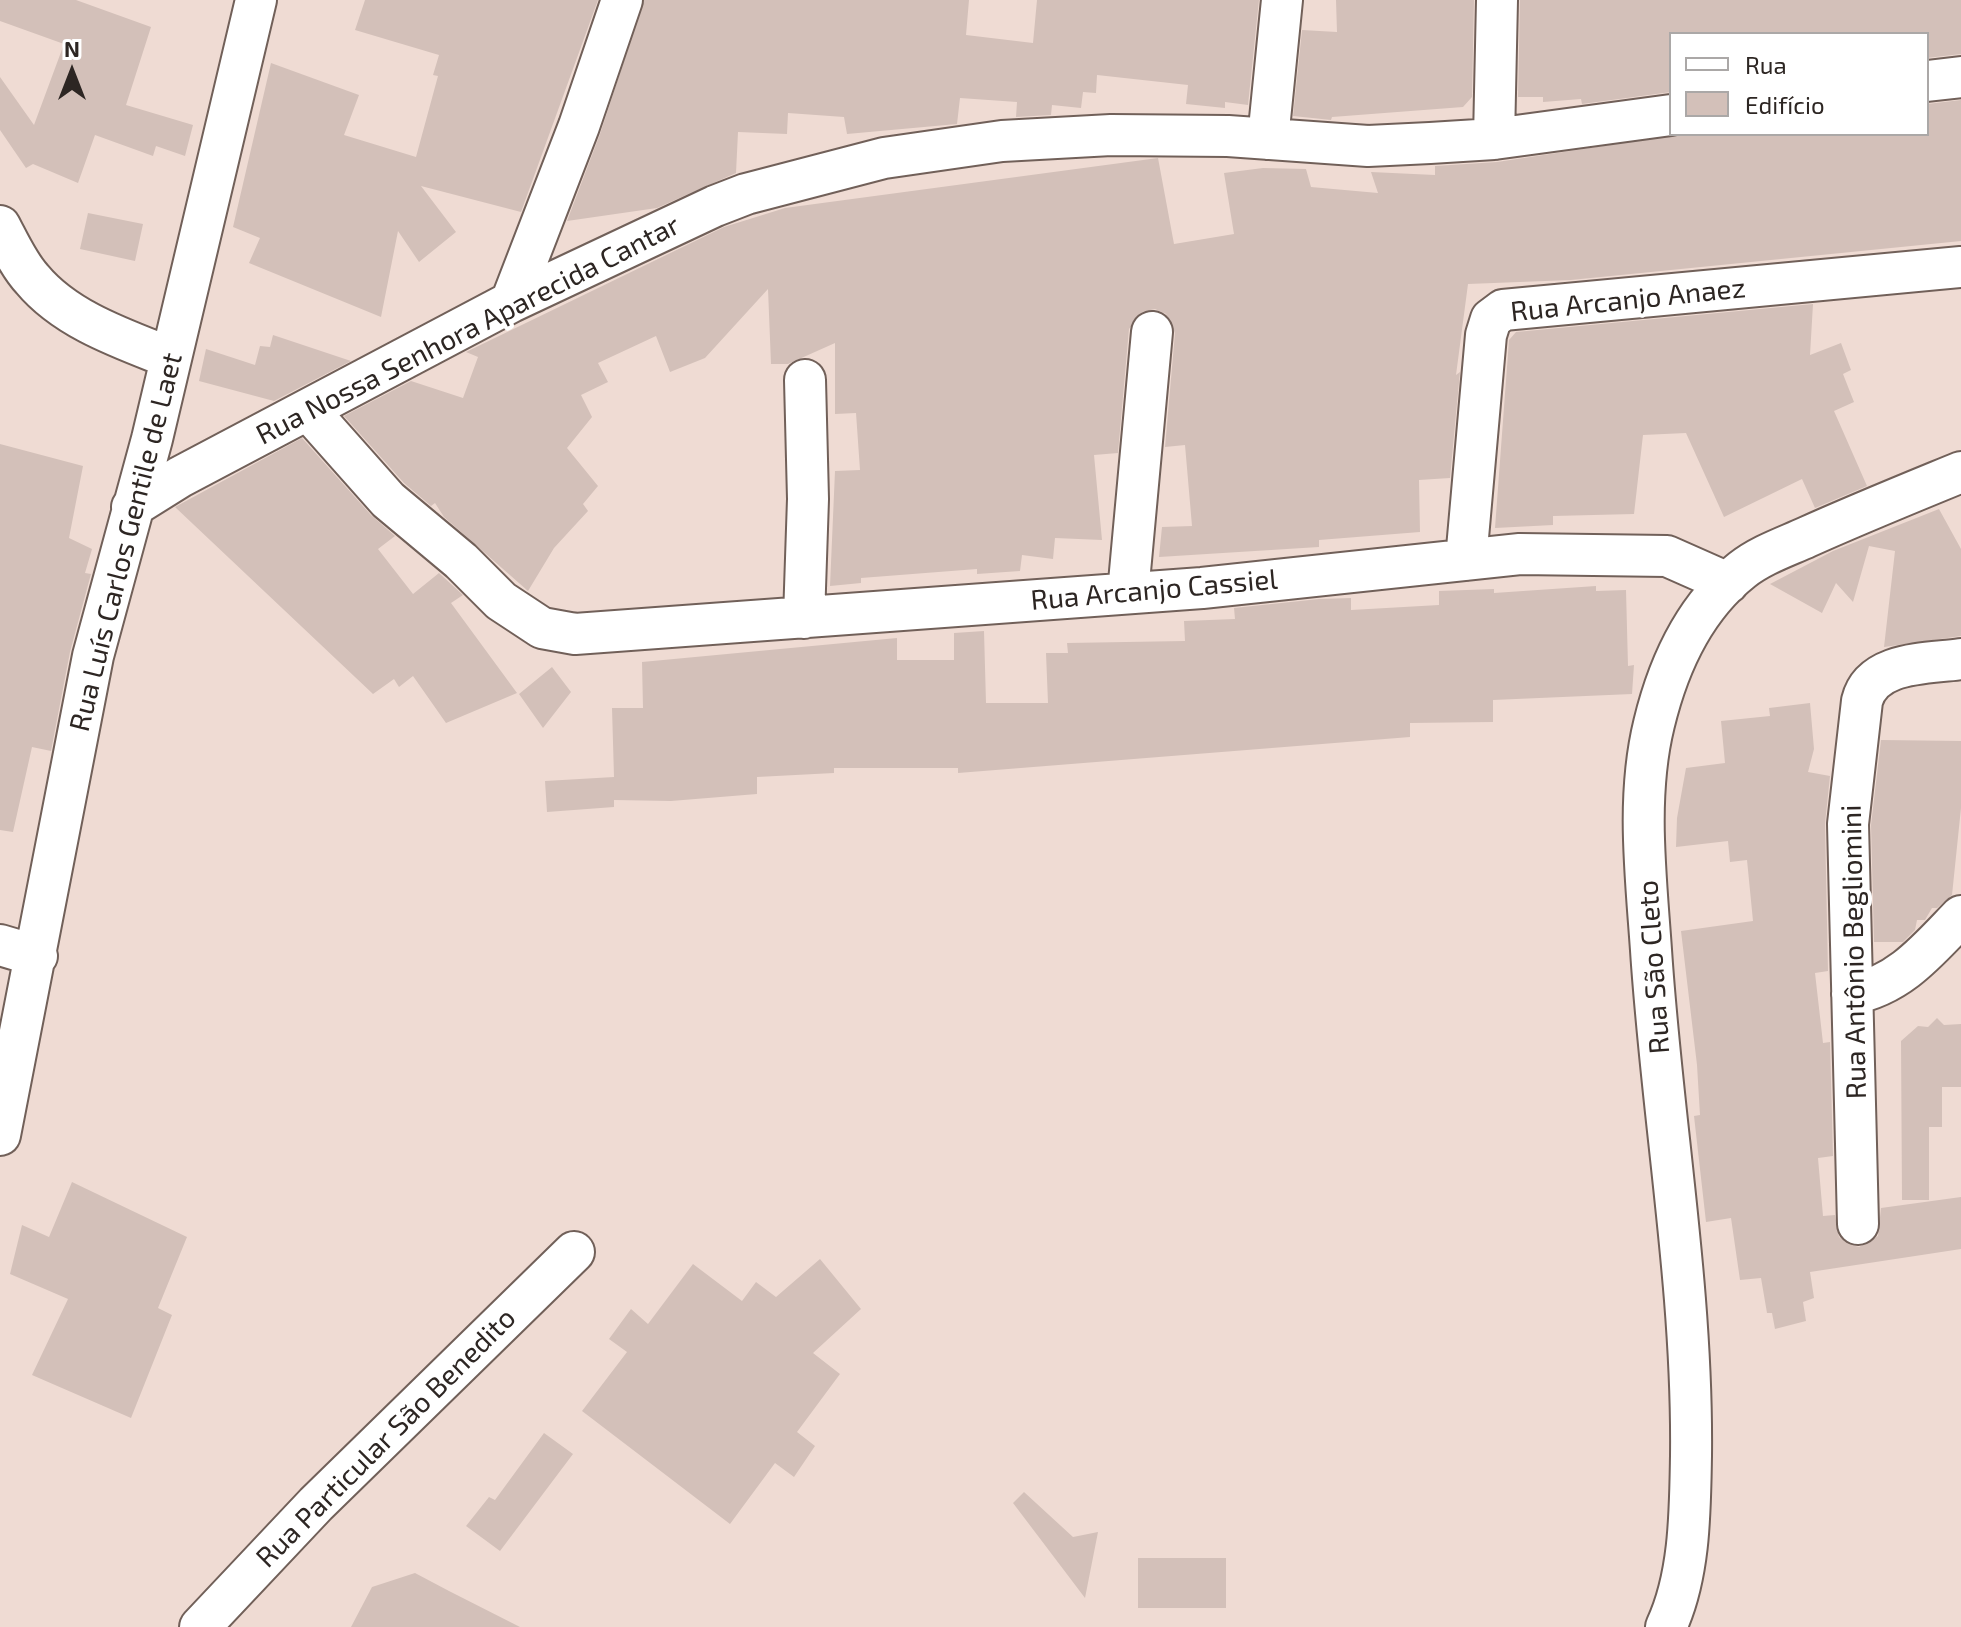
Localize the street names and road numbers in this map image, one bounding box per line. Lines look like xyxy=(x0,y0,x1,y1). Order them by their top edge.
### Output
street label: Rua Nossa Senhora Aparecida Cantar xyxy=(251,208,685,452)
street label: Rua Arcanjo Anaez xyxy=(1509,271,1747,329)
street label: Rua Luís Carlos Gentile de Laet xyxy=(63,349,189,735)
street label: Rua Arcanjo Cassiel xyxy=(1029,562,1279,618)
street label: Rua Antônio Begliomini xyxy=(1835,805,1873,1099)
street label: Rua São Cleto xyxy=(1631,879,1677,1055)
street label: Rua Particular São Benedito xyxy=(249,1301,523,1575)

